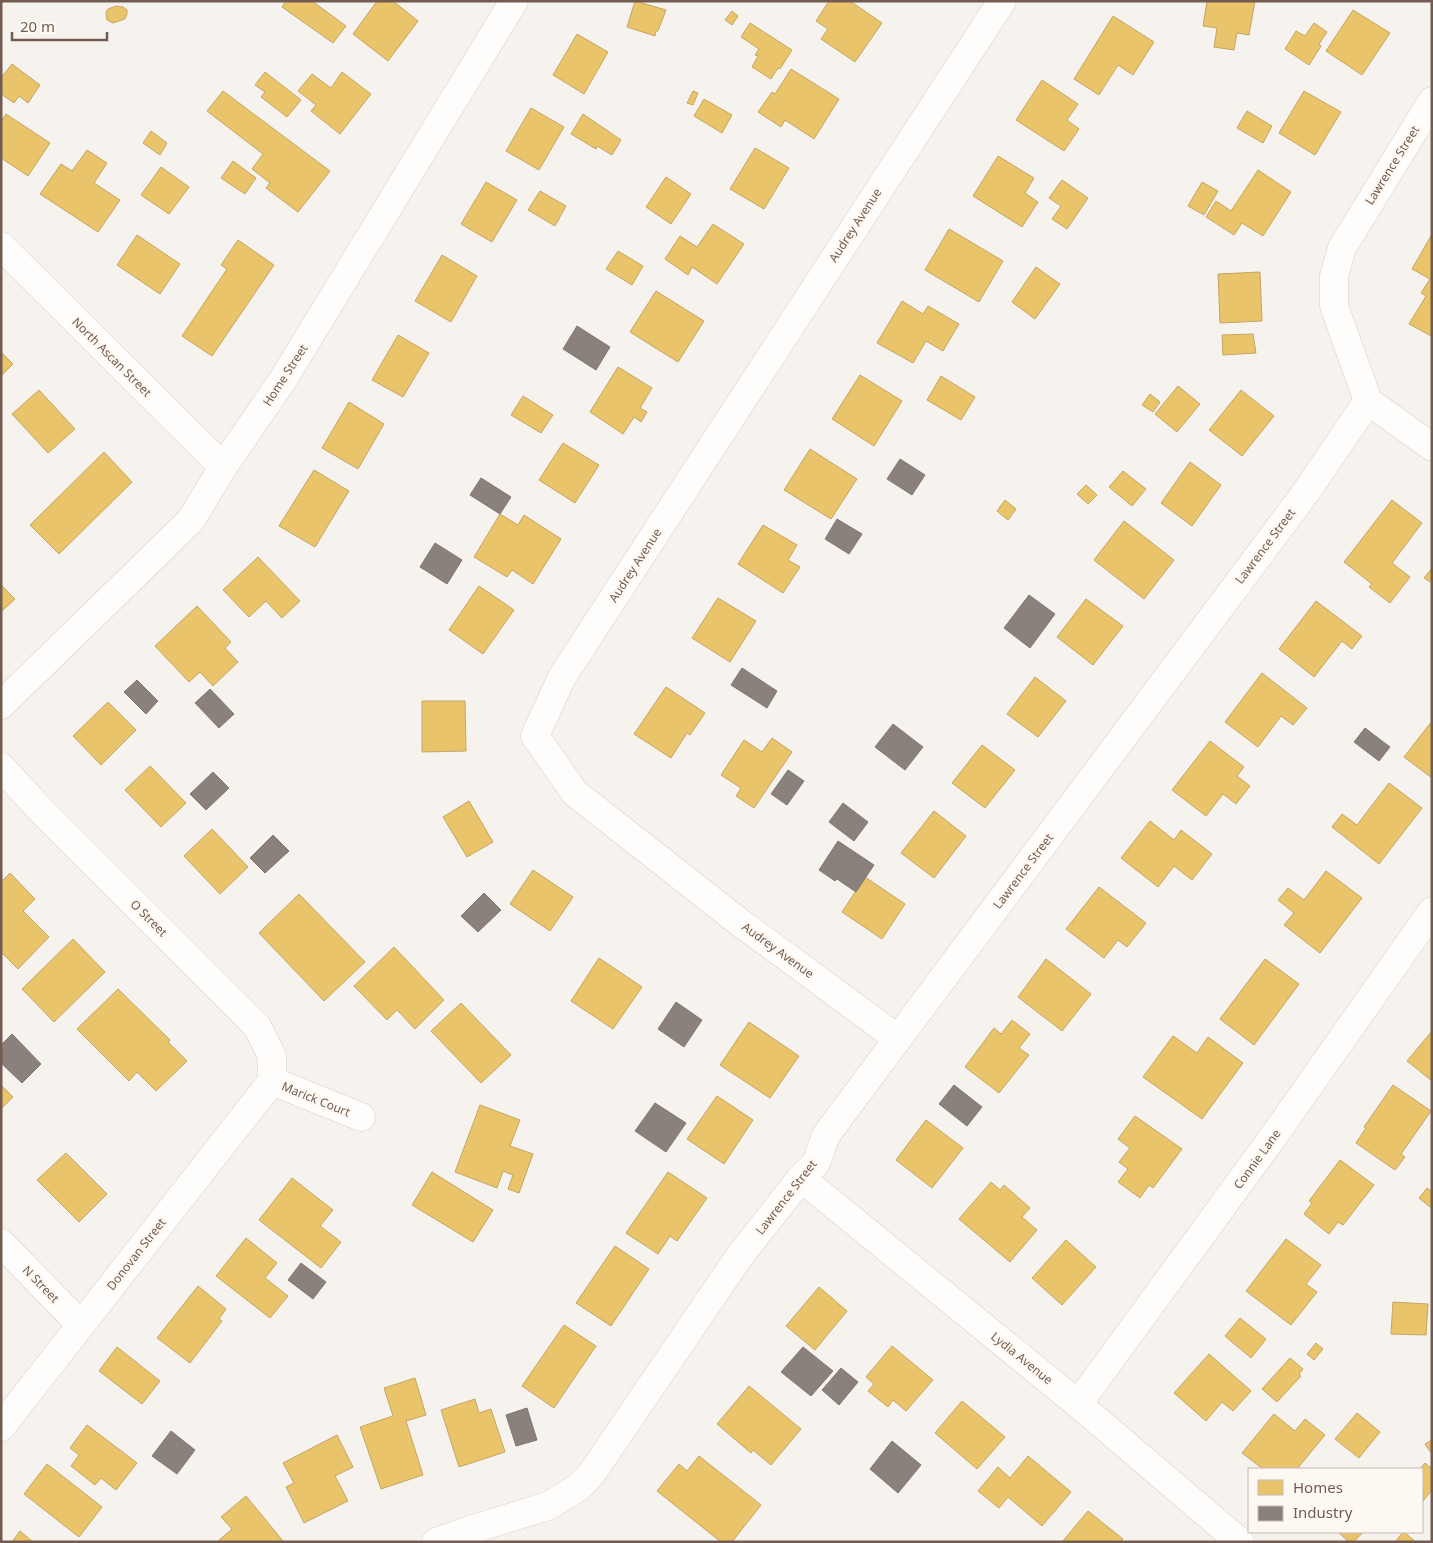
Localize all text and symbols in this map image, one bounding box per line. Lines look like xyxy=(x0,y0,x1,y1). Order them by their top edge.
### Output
scale bar xyxy=(12,10,108,42)
text: 20 m xyxy=(20,16,55,36)
street label: Lawrence Street xyxy=(1361,122,1424,208)
street label: Audrey Avenue xyxy=(825,185,885,265)
street label: North Ascan Street xyxy=(68,313,156,401)
street label: Home Street xyxy=(259,340,312,409)
street label: Lawrence Street xyxy=(1231,504,1299,587)
street label: Audrey Avenue xyxy=(605,525,665,605)
street label: Lawrence Street xyxy=(989,829,1057,912)
street label: O Street xyxy=(127,896,172,941)
street label: Audrey Avenue xyxy=(739,918,818,982)
street label: Marick Court xyxy=(279,1078,353,1121)
street label: Connie Lane xyxy=(1230,1126,1285,1192)
street label: Lawrence Street xyxy=(751,1156,821,1238)
street label: Donovan Street xyxy=(102,1214,170,1294)
street label: N Street xyxy=(19,1262,63,1307)
street label: Lydia Avenue xyxy=(988,1328,1057,1388)
legend xyxy=(1248,1468,1423,1533)
text: Homes xyxy=(1293,1477,1343,1497)
text: Industry xyxy=(1293,1502,1353,1522)

